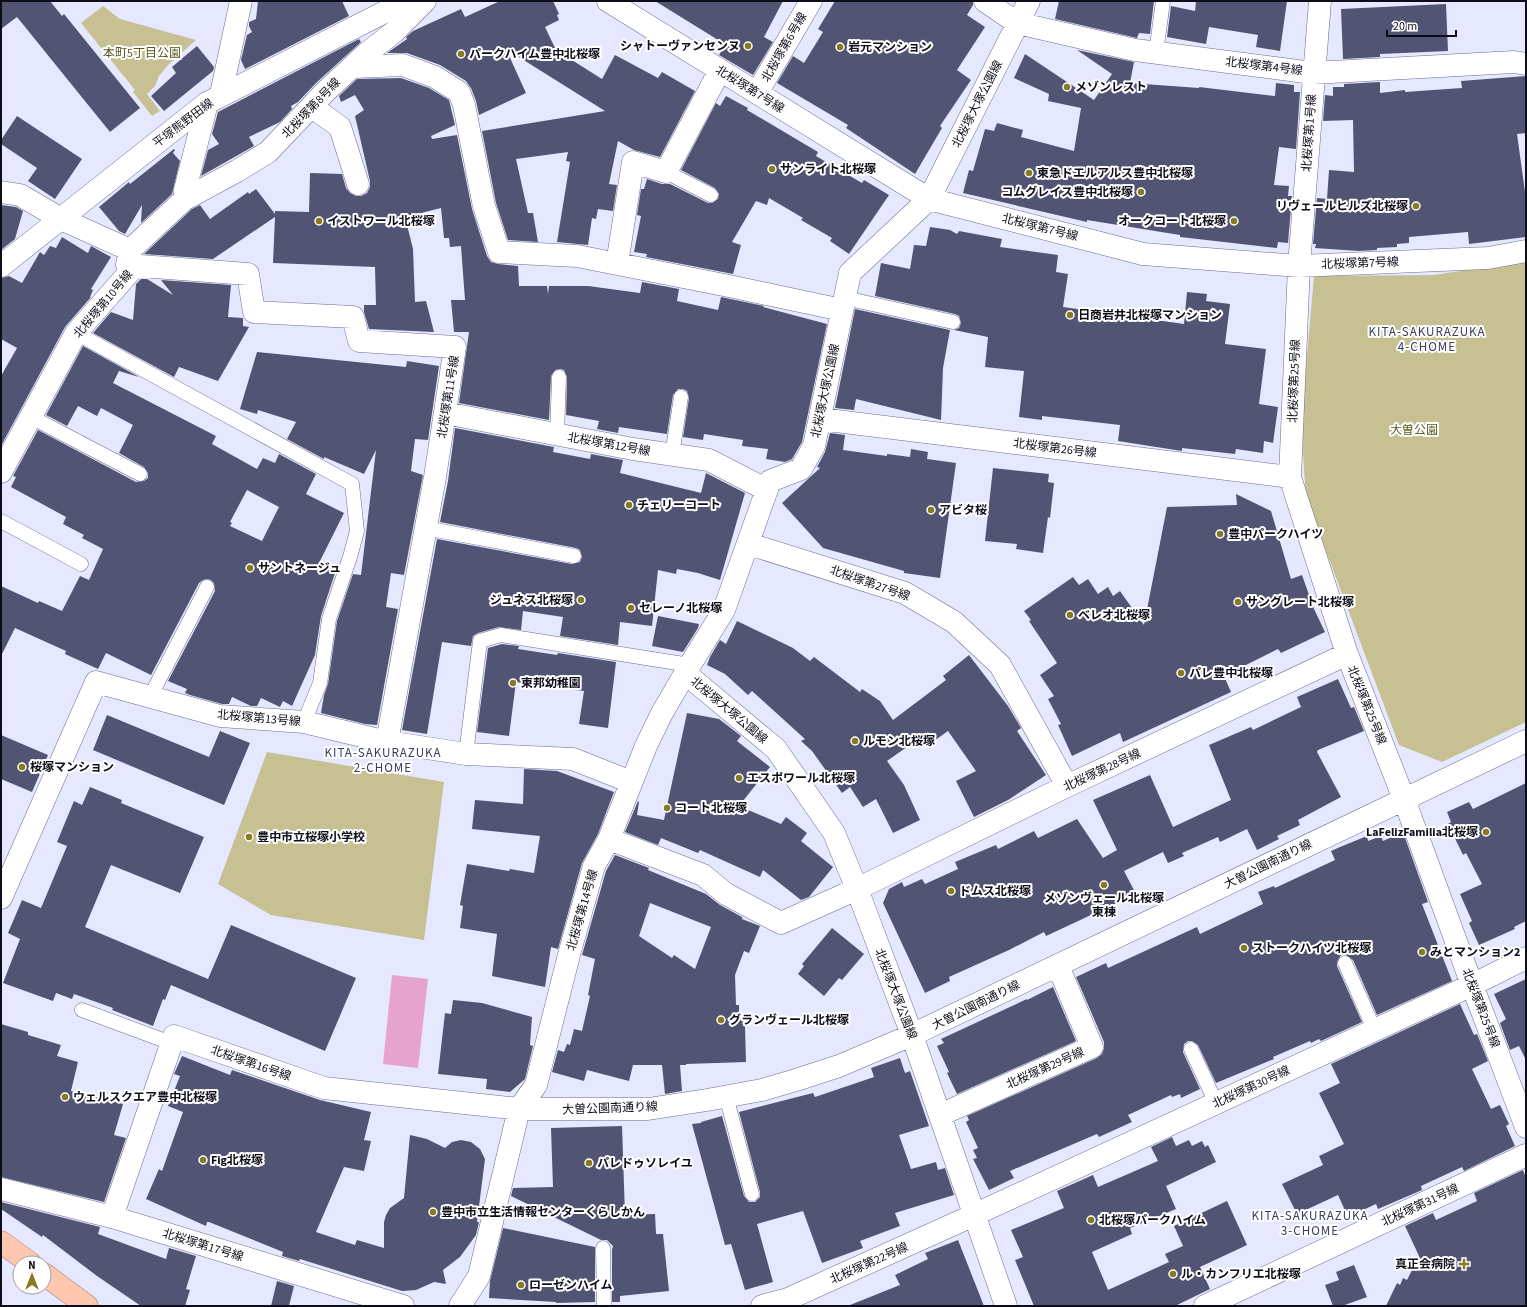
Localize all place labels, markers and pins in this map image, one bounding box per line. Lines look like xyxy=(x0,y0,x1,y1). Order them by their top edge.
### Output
place label: シャトーヴァンセンヌ xyxy=(620,38,740,55)
place label: 岩元マンション xyxy=(848,39,932,56)
marker: シャトーヴァンセンヌ xyxy=(743,41,753,51)
marker: 岩元マンション xyxy=(835,42,845,52)
place label: パークハイム豊中北桜塚 xyxy=(469,46,600,63)
marker: パークハイム豊中北桜塚 xyxy=(456,49,466,59)
place label: メゾンレスト xyxy=(1075,79,1147,96)
marker: メゾンレスト xyxy=(1062,82,1072,92)
place label: サンライト北桜塚 xyxy=(780,161,876,178)
marker: サンライト北桜塚 xyxy=(767,164,777,174)
place label: 東急ドエルアルス豊中北桜塚 xyxy=(1037,165,1193,182)
marker: 東急ドエルアルス豊中北桜塚 xyxy=(1024,168,1034,178)
place label: コムグレイス豊中北桜塚 xyxy=(1001,184,1133,201)
marker: コムグレイス豊中北桜塚 xyxy=(1136,187,1146,197)
place label: リヴェールヒルズ北桜塚 xyxy=(1276,198,1408,215)
marker: リヴェールヒルズ北桜塚 xyxy=(1411,201,1421,211)
place label: イストワール北桜塚 xyxy=(327,213,435,230)
place label: オークコート北桜塚 xyxy=(1118,213,1226,230)
marker: イストワール北桜塚 xyxy=(314,216,324,226)
marker: オークコート北桜塚 xyxy=(1229,216,1239,226)
place label: 日商岩井北桜塚マンション xyxy=(1078,307,1222,324)
marker: 日商岩井北桜塚マンション xyxy=(1065,310,1075,320)
place label: チェリーコート xyxy=(637,497,721,514)
marker: チェリーコート xyxy=(624,500,634,510)
place label: アビタ桜 xyxy=(939,502,987,519)
marker: アビタ桜 xyxy=(926,505,936,515)
place label: 豊中パークハイツ xyxy=(1228,526,1323,543)
marker: 豊中パークハイツ xyxy=(1215,529,1225,539)
place label: サントネージュ xyxy=(258,560,341,577)
marker: サントネージュ xyxy=(245,563,255,573)
place label: ジュネス北桜塚 xyxy=(490,592,573,609)
place label: サングレート北桜塚 xyxy=(1246,594,1354,611)
marker: ジュネス北桜塚 xyxy=(576,595,586,605)
marker: サングレート北桜塚 xyxy=(1233,597,1243,607)
place label: セレーノ北桜塚 xyxy=(639,600,722,617)
marker: セレーノ北桜塚 xyxy=(626,603,636,613)
place label: ベレオ北桜塚 xyxy=(1078,607,1150,624)
marker: ベレオ北桜塚 xyxy=(1065,610,1075,620)
place label: パレ豊中北桜塚 xyxy=(1189,665,1273,682)
marker: パレ豊中北桜塚 xyxy=(1176,668,1186,678)
place label: 東邦幼稚園 xyxy=(521,675,581,692)
marker: 東邦幼稚園 xyxy=(508,678,518,688)
place label: ルモン北桜塚 xyxy=(863,733,935,750)
marker: ルモン北桜塚 xyxy=(850,736,860,746)
place label: 桜塚マンション xyxy=(30,759,114,776)
marker: 桜塚マンション xyxy=(17,762,27,772)
place label: エスポワール北桜塚 xyxy=(747,770,855,787)
marker: エスポワール北桜塚 xyxy=(734,773,744,783)
place label: コート北桜塚 xyxy=(675,800,747,817)
marker: コート北桜塚 xyxy=(662,803,672,813)
place label: LaFelizFamilia北桜塚 xyxy=(1366,824,1478,841)
marker: LaFelizFamilia北桜塚 xyxy=(1481,827,1491,837)
place label: 豊中市立桜塚小学校 xyxy=(257,829,365,846)
marker: 豊中市立桜塚小学校 xyxy=(244,832,254,842)
marker: メゾンヴェール北桜塚 東棟 xyxy=(1099,880,1109,890)
place label: ドムス北桜塚 xyxy=(959,883,1031,900)
marker: ドムス北桜塚 xyxy=(946,886,956,896)
place label: メゾンヴェール北桜塚 東棟 xyxy=(1044,890,1164,921)
place label: ストークハイツ北桜塚 xyxy=(1252,940,1371,957)
marker: ストークハイツ北桜塚 xyxy=(1239,943,1249,953)
place label: みとマンション2 xyxy=(1430,944,1520,961)
marker: みとマンション2 xyxy=(1417,947,1427,957)
place label: グランヴェール北桜塚 xyxy=(729,1012,849,1029)
marker: グランヴェール北桜塚 xyxy=(716,1015,726,1025)
place label: ウェルスクエア豊中北桜塚 xyxy=(73,1089,217,1106)
marker: ウェルスクエア豊中北桜塚 xyxy=(60,1092,70,1102)
place label: Fig北桜塚 xyxy=(211,1152,263,1169)
marker: Fig北桜塚 xyxy=(198,1155,208,1165)
place label: パレドゥソレイユ xyxy=(597,1155,693,1172)
marker: パレドゥソレイユ xyxy=(584,1158,594,1168)
place label: 豊中市立生活情報センターくらしかん xyxy=(441,1204,645,1221)
marker: 豊中市立生活情報センターくらしかん xyxy=(428,1207,438,1217)
place label: 北桜塚パークハイム xyxy=(1099,1212,1206,1229)
marker: 北桜塚パークハイム xyxy=(1086,1215,1096,1225)
place label: 真正会病院 xyxy=(1395,1256,1455,1273)
marker: 真正会病院 xyxy=(1458,1258,1470,1270)
place label: ル・カンフリエ北桜塚 xyxy=(1181,1266,1301,1283)
marker: ル・カンフリエ北桜塚 xyxy=(1168,1269,1178,1279)
place label: ローゼンハイム xyxy=(529,1277,613,1294)
marker: ローゼンハイム xyxy=(516,1280,526,1290)

